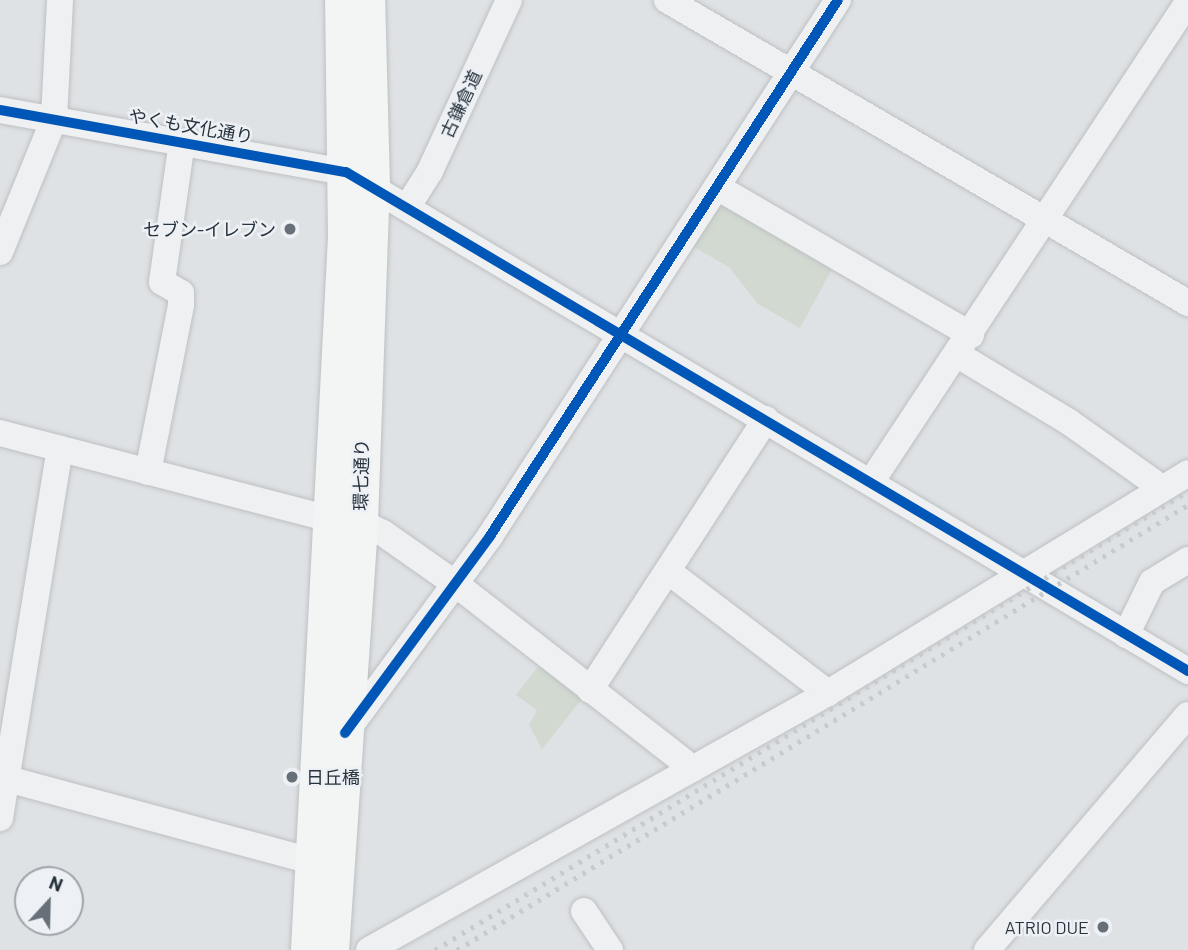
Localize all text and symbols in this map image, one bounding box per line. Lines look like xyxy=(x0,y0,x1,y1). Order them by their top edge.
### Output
street label: 古鎌倉道 xyxy=(436,67,486,141)
street label: やくも文化通り xyxy=(127,104,255,148)
place label: セブン-イレブン xyxy=(143,218,276,240)
marker: セブン-イレブン xyxy=(282,221,298,237)
street label: 環七通り xyxy=(350,439,372,511)
place label: 日丘橋 xyxy=(306,766,360,788)
marker: 日丘橋 xyxy=(284,769,300,785)
north arrow xyxy=(14,866,84,936)
text: N xyxy=(46,870,66,896)
place label: ATRIO DUE xyxy=(1005,916,1089,938)
marker: ATRIO DUE xyxy=(1095,919,1111,935)

